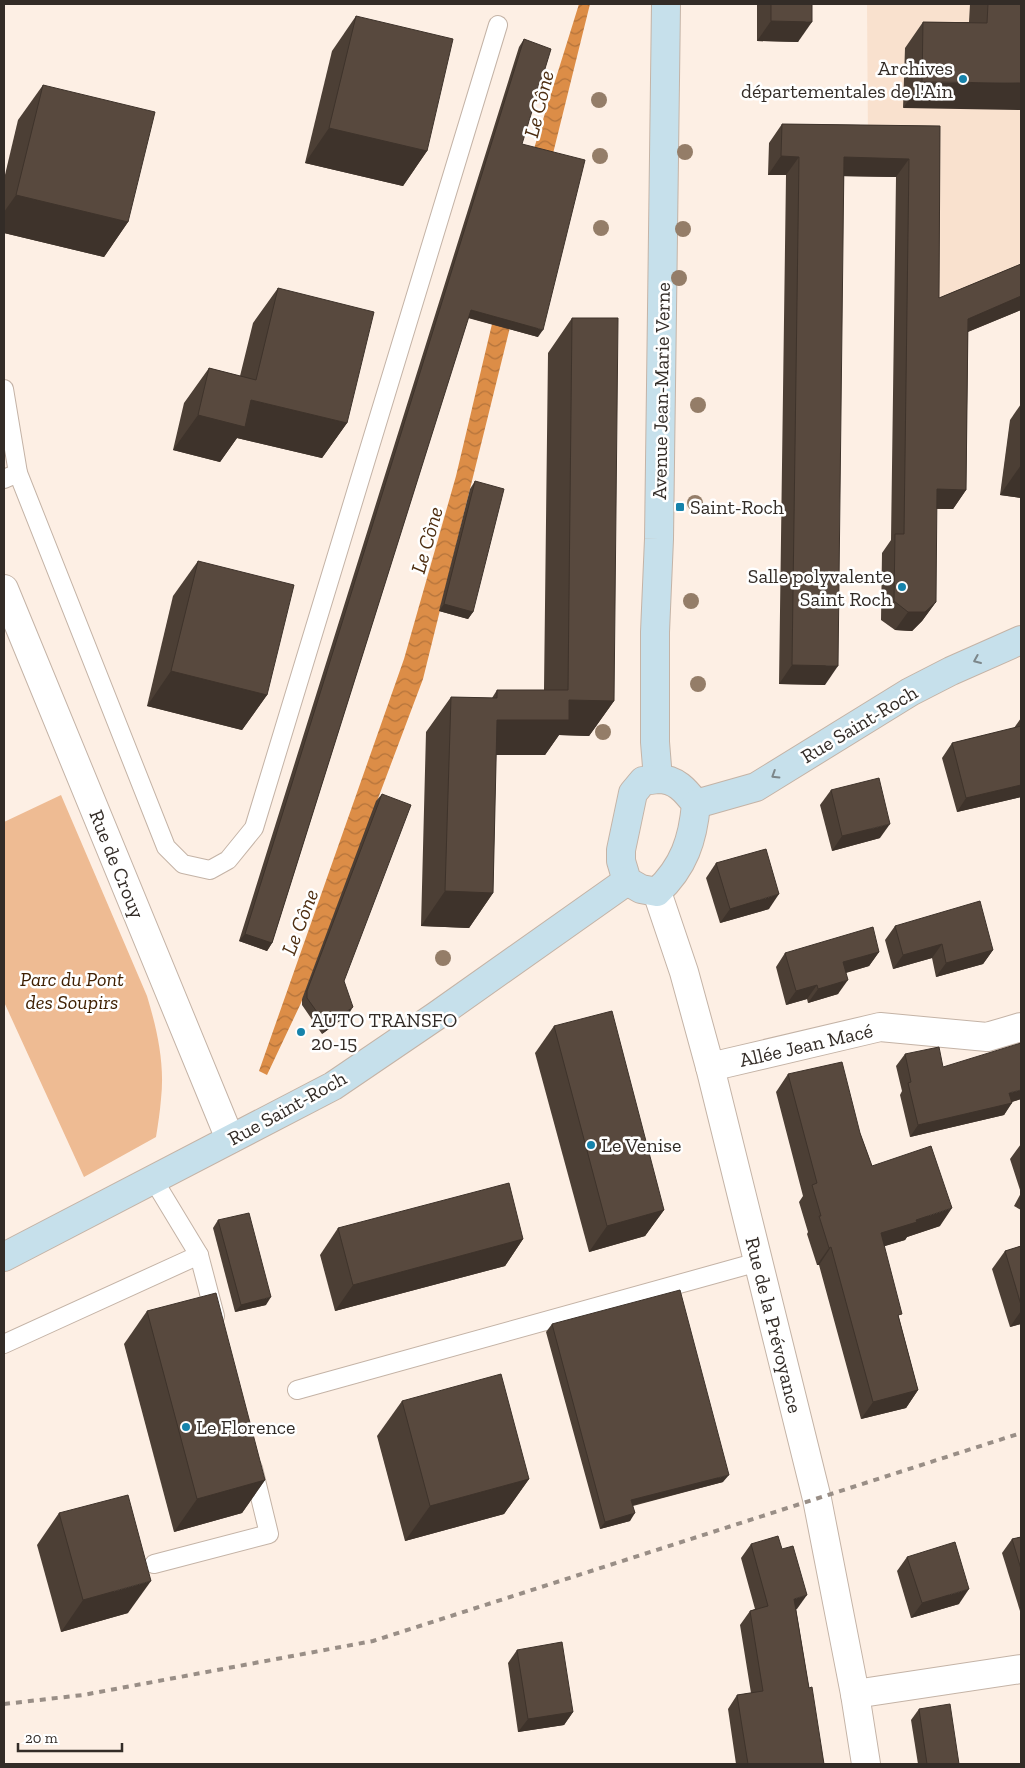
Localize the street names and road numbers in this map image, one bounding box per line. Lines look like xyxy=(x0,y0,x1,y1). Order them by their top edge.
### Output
street label: Avenue Jean-Marie Verne xyxy=(647,282,675,500)
street label: Rue Saint-Roch xyxy=(796,679,922,768)
street label: Rue de Crouy xyxy=(84,806,150,923)
street label: Allée Jean Macé xyxy=(737,1018,875,1072)
street label: Rue Saint-Roch xyxy=(224,1065,351,1150)
street label: Rue de la Prévoyance xyxy=(741,1234,807,1416)

